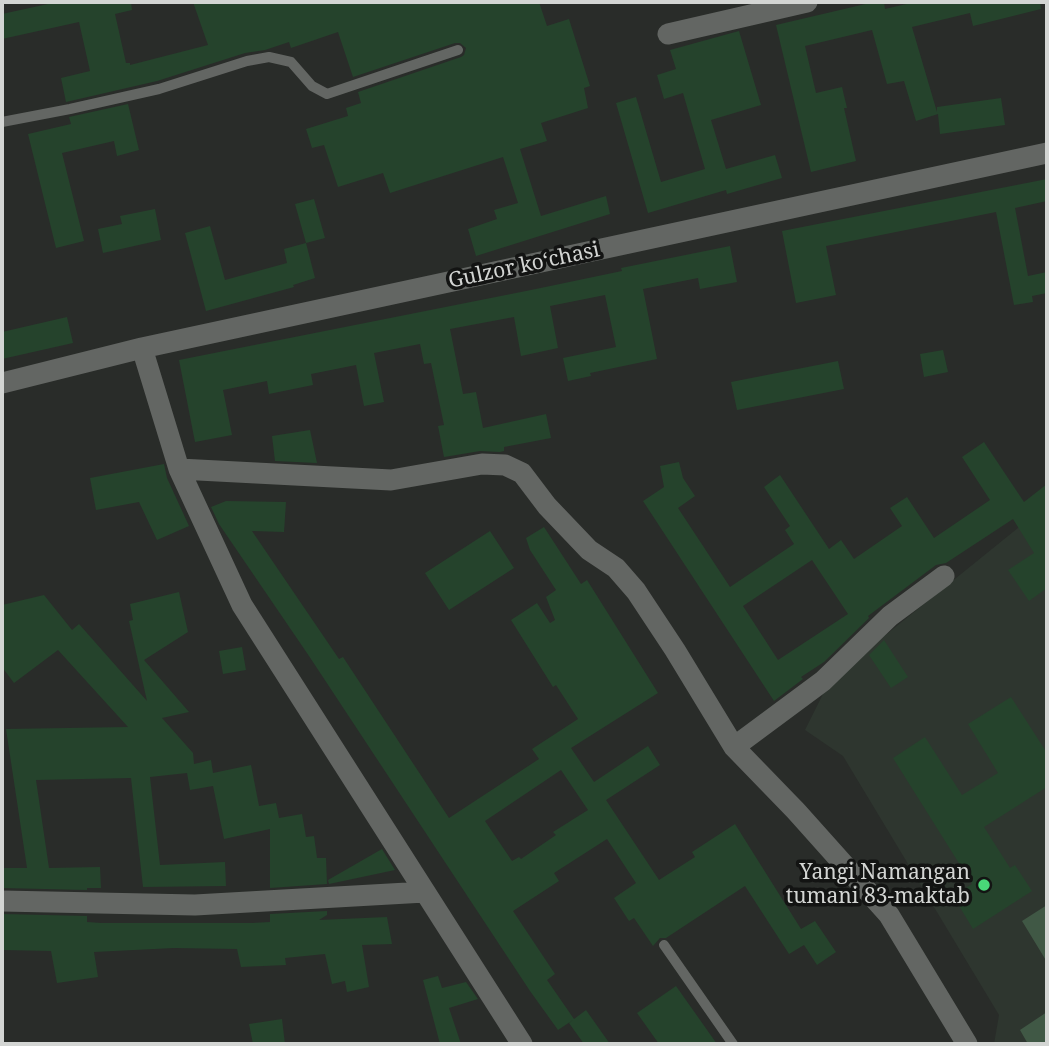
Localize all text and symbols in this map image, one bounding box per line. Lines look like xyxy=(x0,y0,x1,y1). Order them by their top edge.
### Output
street label: Gulzor koʻchasi xyxy=(446,238,602,294)
place label: Yangi Namangan tumani 83-maktab xyxy=(786,860,970,910)
marker: Yangi Namangan tumani 83-maktab xyxy=(976,877,992,893)

